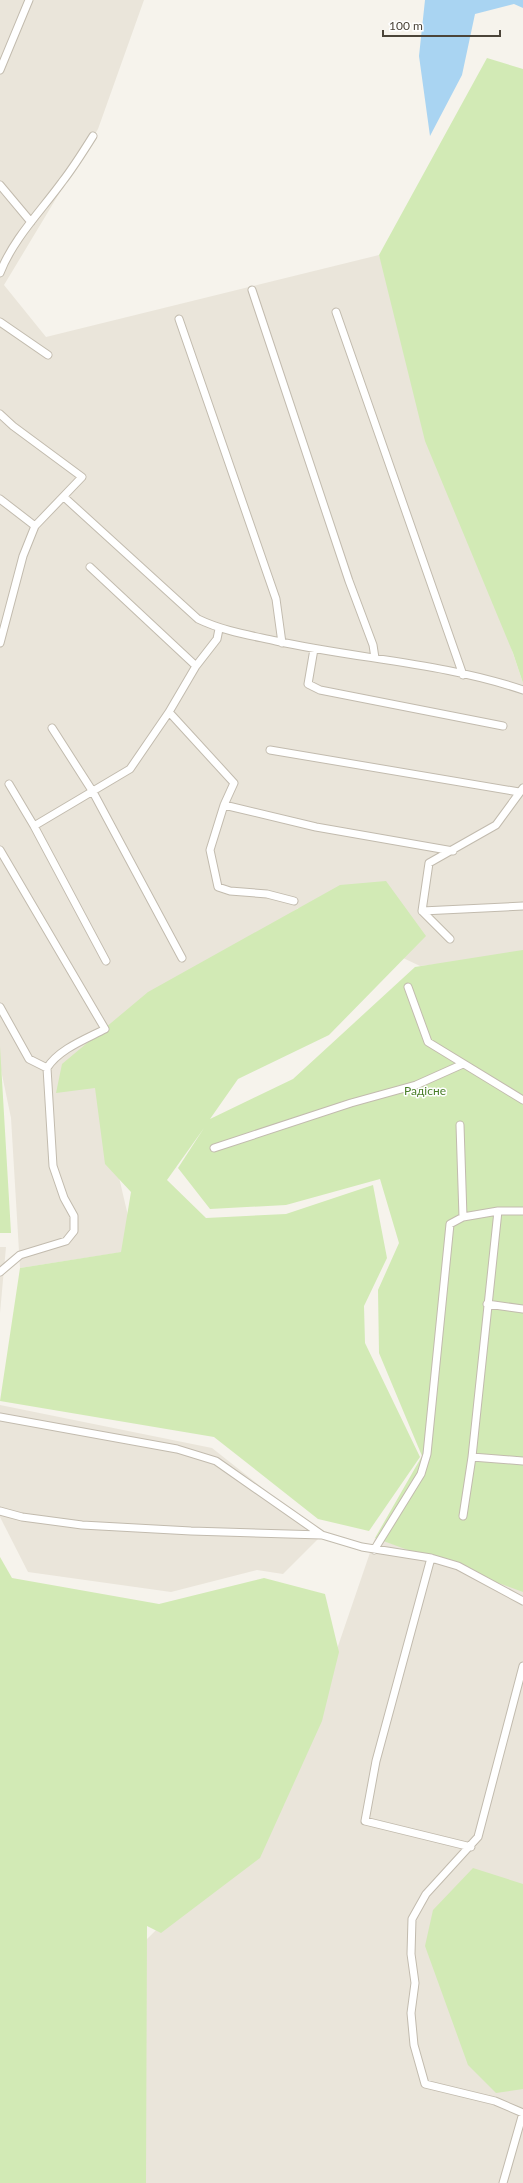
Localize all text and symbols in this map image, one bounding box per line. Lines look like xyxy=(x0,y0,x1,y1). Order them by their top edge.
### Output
scale bar xyxy=(383,12,500,38)
text: 100 m xyxy=(389,18,423,33)
park label: Радісне xyxy=(404,1083,446,1098)

